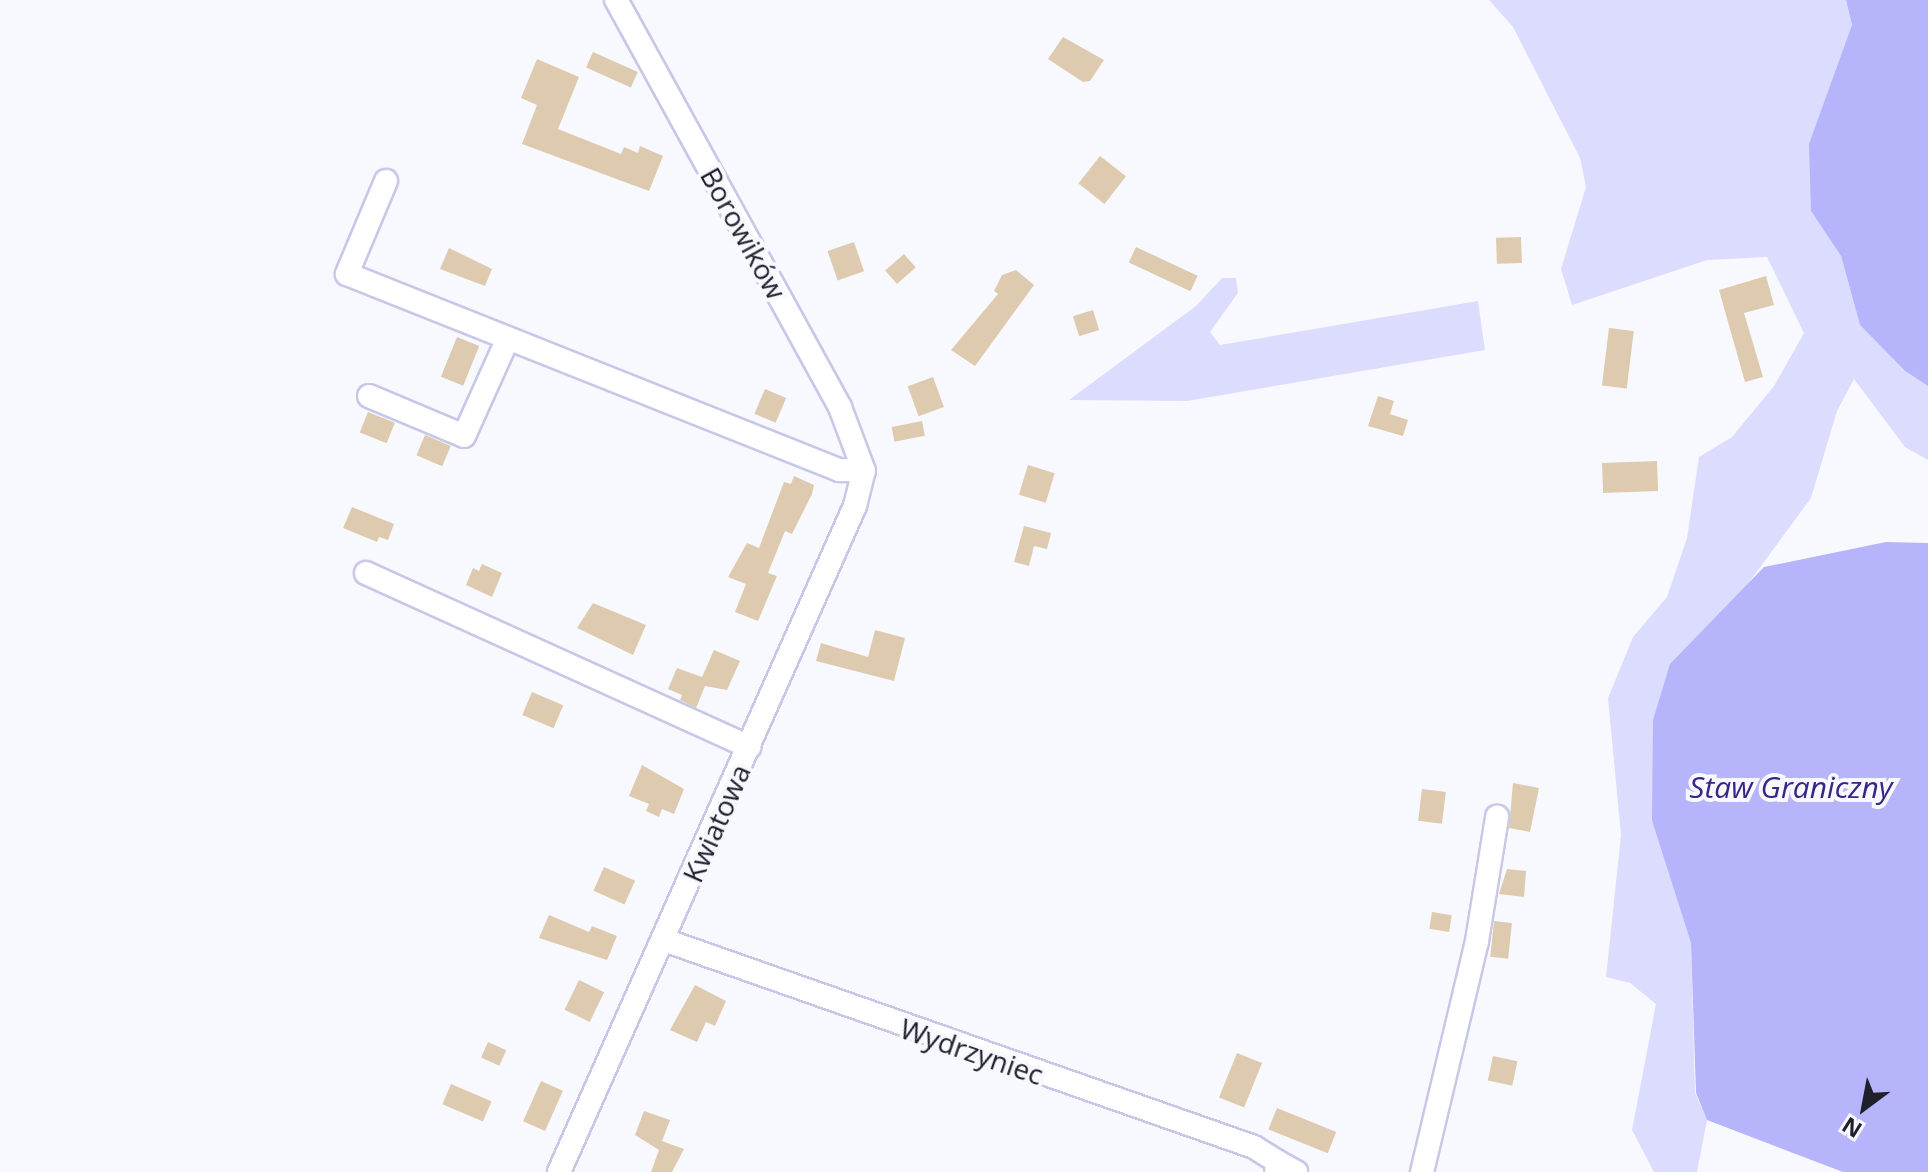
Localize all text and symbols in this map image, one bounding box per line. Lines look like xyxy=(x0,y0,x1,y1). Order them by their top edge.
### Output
street label: Borowików xyxy=(694,161,794,305)
street label: Kwiatowa xyxy=(675,759,757,887)
water label: Staw Graniczny xyxy=(1689,769,1893,805)
street label: Wydrzyniec xyxy=(896,1011,1048,1091)
north arrow xyxy=(1824,1068,1904,1148)
text: N xyxy=(1836,1111,1867,1146)

